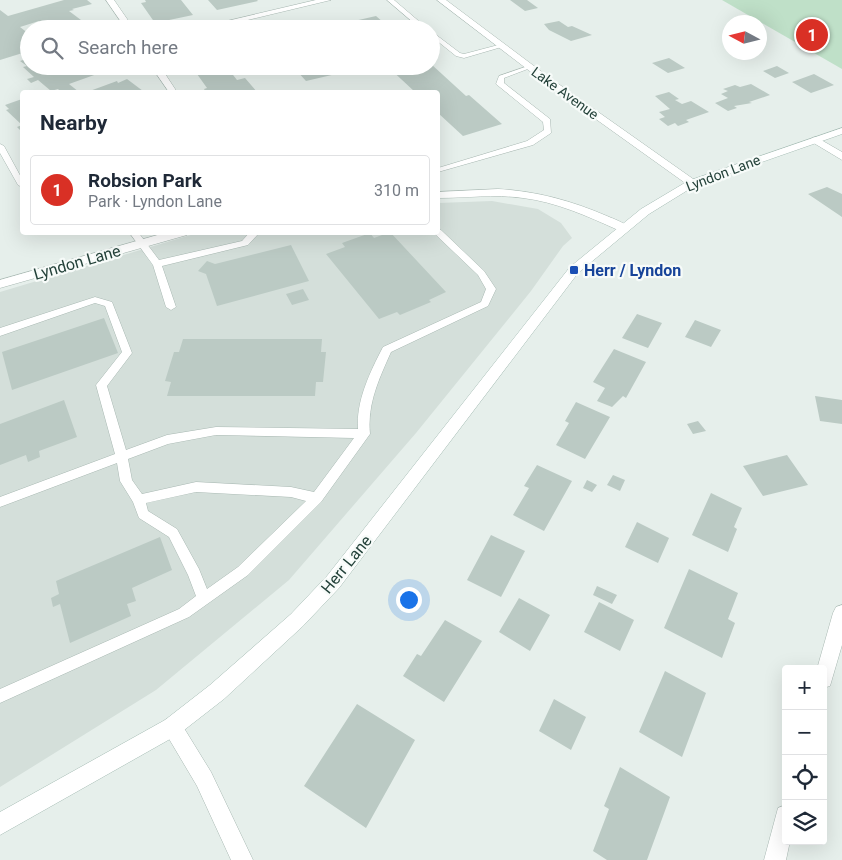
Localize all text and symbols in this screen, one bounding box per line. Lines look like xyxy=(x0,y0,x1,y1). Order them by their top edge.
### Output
north arrow xyxy=(722,15,767,60)
pin: 1 xyxy=(796,16,828,54)
search box xyxy=(20,20,440,75)
icon: search xyxy=(38,34,66,62)
text: Search here xyxy=(78,36,178,59)
street label: Lake Avenue xyxy=(528,63,602,123)
text: Nearby xyxy=(40,111,107,135)
street label: Lyndon Lane xyxy=(684,151,762,195)
text: Robsion Park xyxy=(88,169,202,192)
text: 1 xyxy=(52,181,62,200)
text: 310 m xyxy=(374,181,419,200)
text: Park · Lyndon Lane xyxy=(88,192,222,211)
street label: Lyndon Lane xyxy=(31,241,123,284)
place label: Herr / Lyndon xyxy=(584,261,681,280)
marker: Herr / Lyndon xyxy=(568,264,580,276)
street label: Herr Lane xyxy=(317,531,376,597)
your location xyxy=(396,587,422,613)
map controls xyxy=(782,665,827,845)
button: + xyxy=(782,665,827,710)
button: − xyxy=(782,710,827,755)
button: locate xyxy=(782,755,827,800)
button: layers xyxy=(782,800,827,845)

